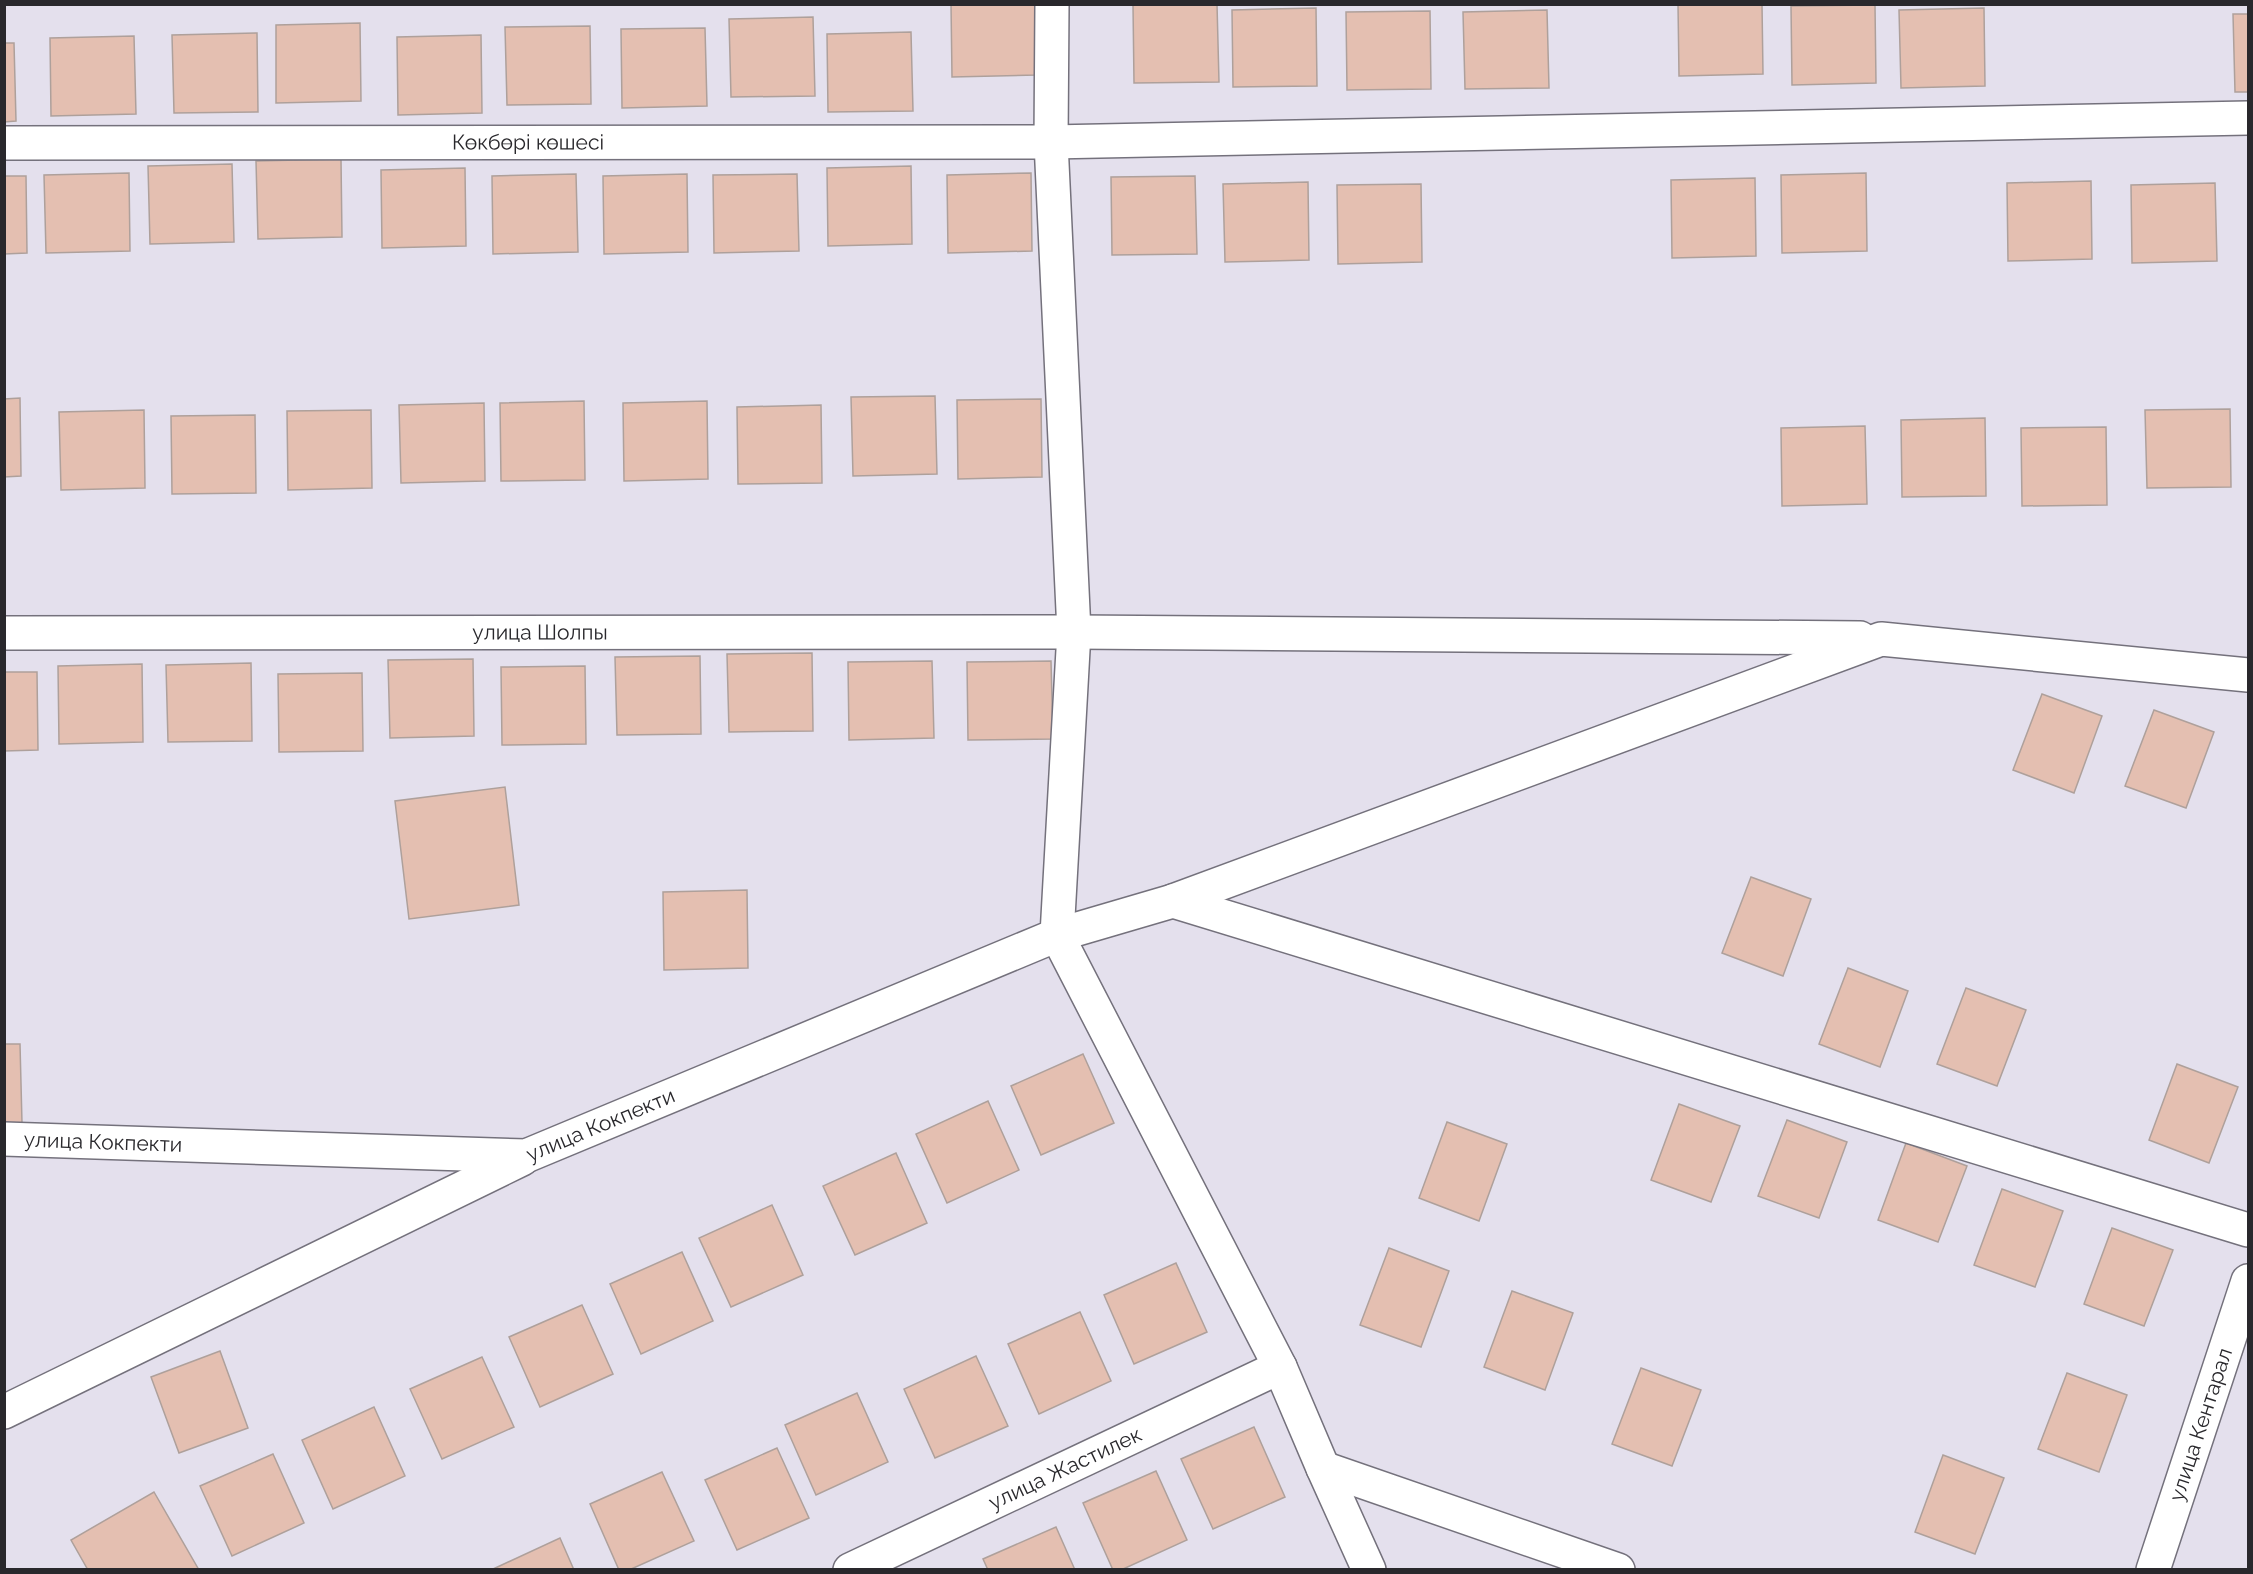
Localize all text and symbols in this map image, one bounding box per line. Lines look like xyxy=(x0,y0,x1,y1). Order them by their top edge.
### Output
street label: Көкбөрі көшесі xyxy=(452,129,604,155)
street label: улица Шолпы xyxy=(472,619,608,645)
street label: улица Кокпекти xyxy=(522,1083,678,1167)
street label: улица Кокпекти xyxy=(23,1127,183,1157)
street label: улица Кентарал xyxy=(2163,1345,2237,1504)
street label: улица Жастилек xyxy=(985,1421,1146,1515)

